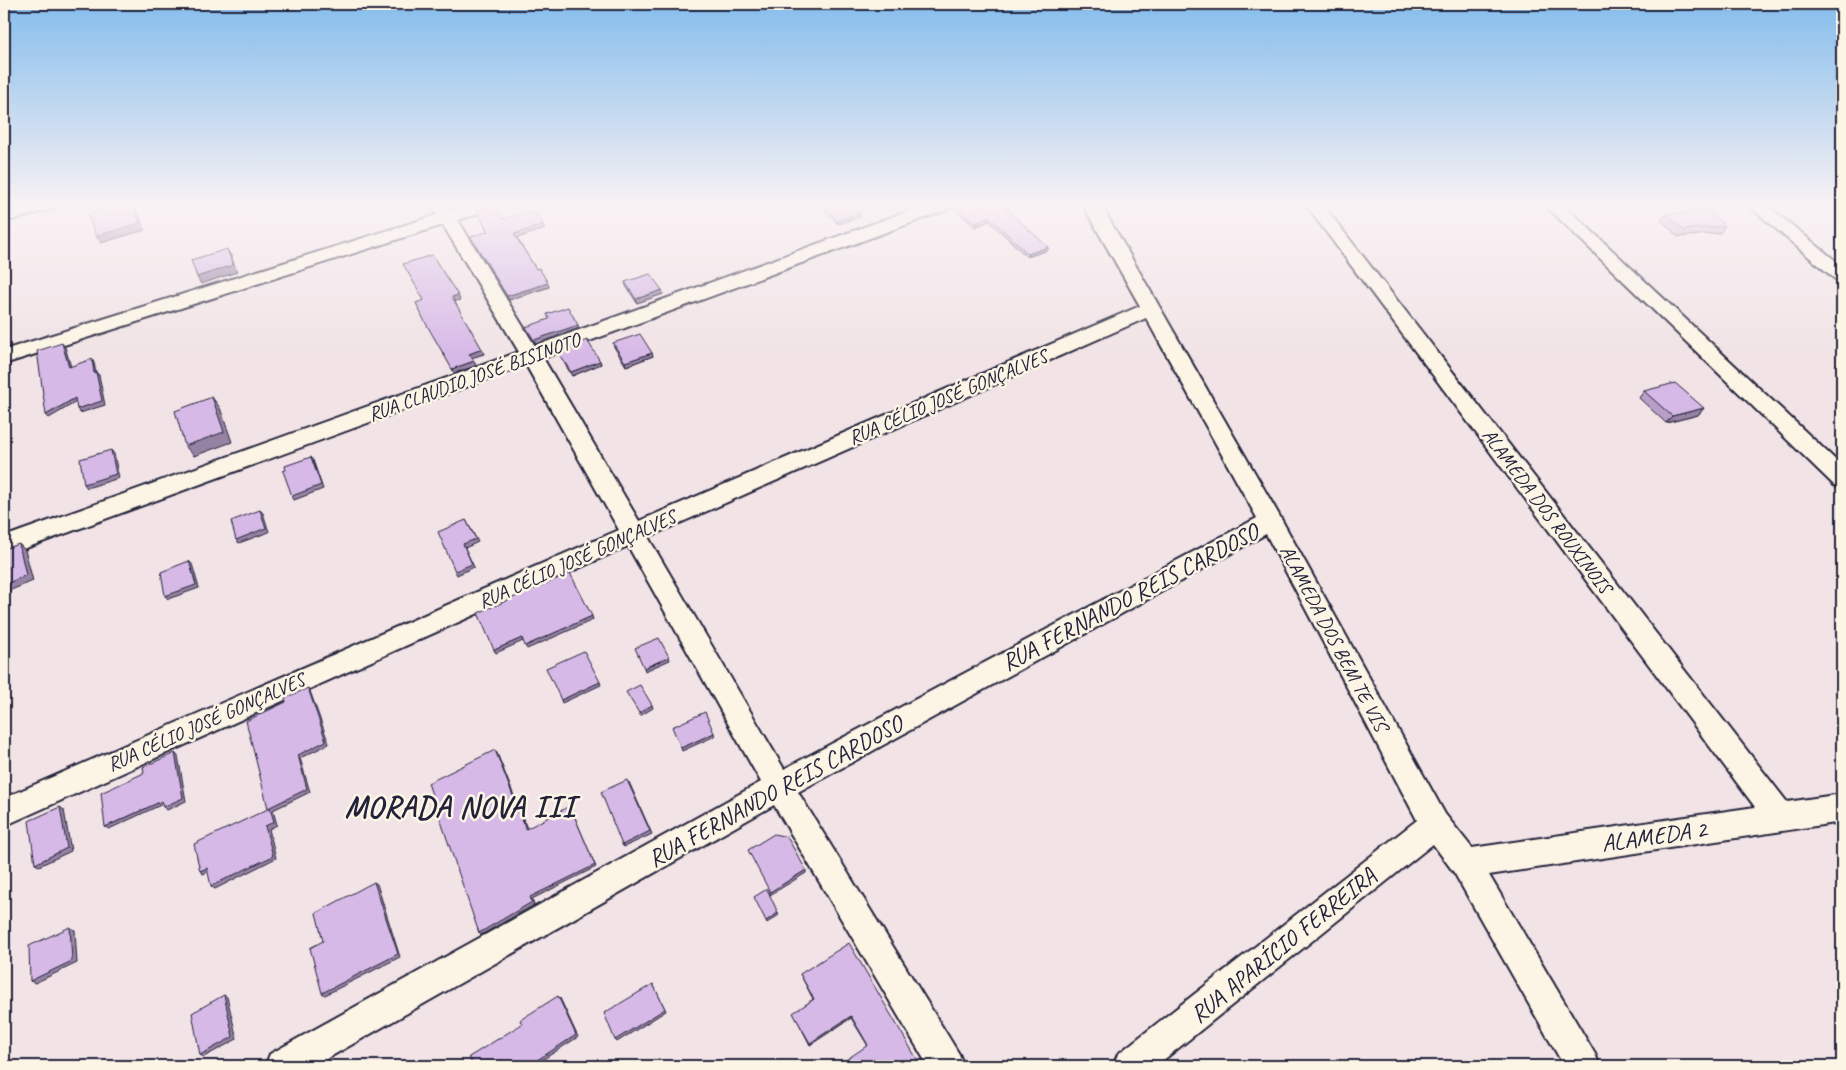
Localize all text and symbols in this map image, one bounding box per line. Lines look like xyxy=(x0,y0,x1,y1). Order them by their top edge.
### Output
street label: RUA CLAUDIO JOSÉ BISINOTO xyxy=(365,326,585,427)
street label: RUA CÉLIO JOSÉ GONÇALVES xyxy=(845,342,1054,450)
street label: ALAMEDA DOS ROUXINOIS xyxy=(1477,423,1619,601)
street label: RUA CÉLIO JOSÉ GONÇALVES xyxy=(474,503,683,614)
street label: RUA FERNANDO REIS CARDOSO xyxy=(997,515,1266,677)
street label: ALAMEDA DOS BEM TE VIS xyxy=(1274,541,1396,739)
street label: RUA CÉLIO JOSÉ GONÇALVES xyxy=(103,666,312,777)
street label: RUA FERNANDO REIS CARDOSO xyxy=(643,707,910,874)
district label: MORADA NOVA III xyxy=(345,788,581,826)
street label: ALAMEDA 2 xyxy=(1600,813,1711,858)
street label: RUA APARÍCIO FERREIRA xyxy=(1184,860,1383,1029)

